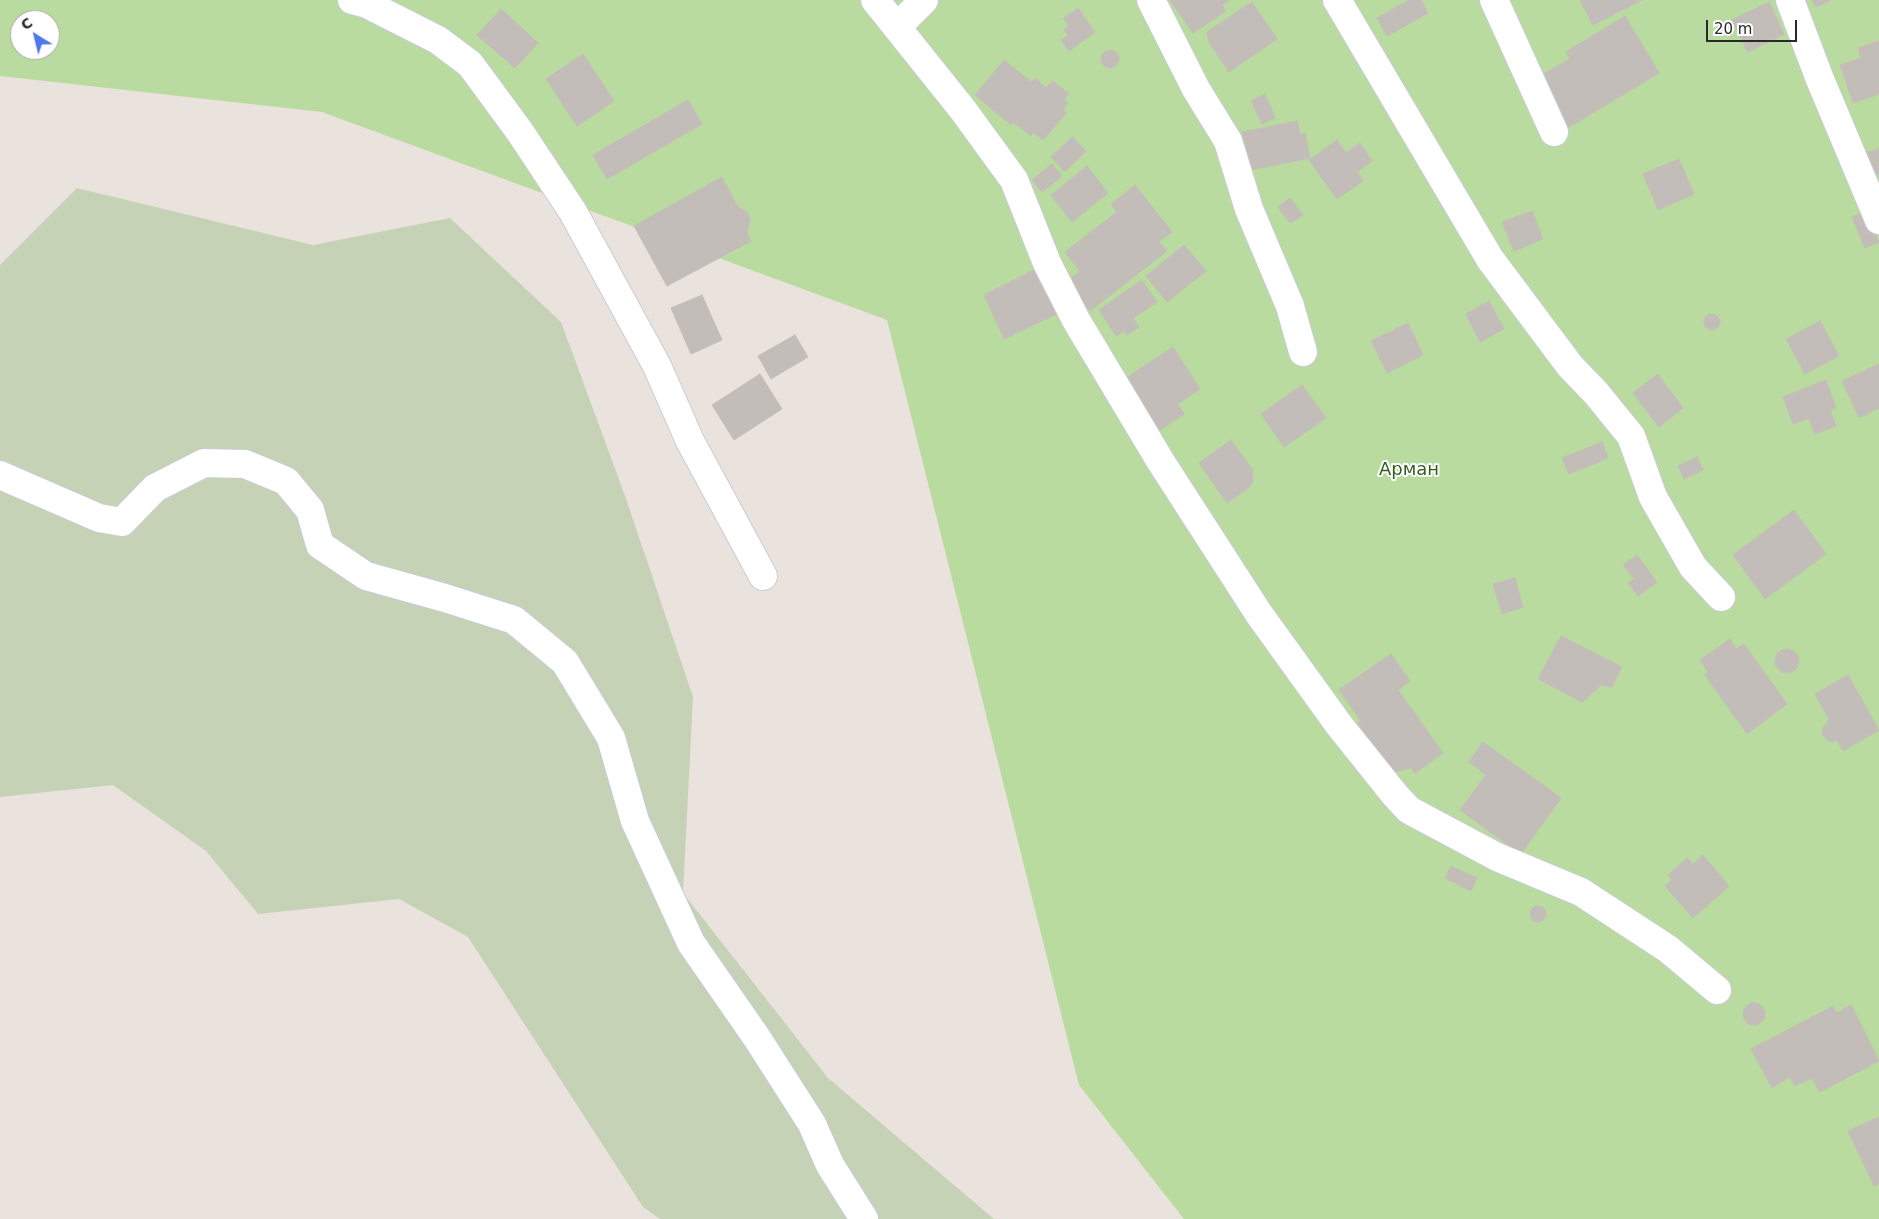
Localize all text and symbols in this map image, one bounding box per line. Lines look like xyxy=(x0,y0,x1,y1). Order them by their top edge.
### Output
north arrow xyxy=(10,10,60,60)
scale bar xyxy=(1709,10,1800,42)
text: С xyxy=(18,14,36,33)
text: 20 m xyxy=(1714,20,1752,38)
park label: Арман xyxy=(1379,459,1439,481)

